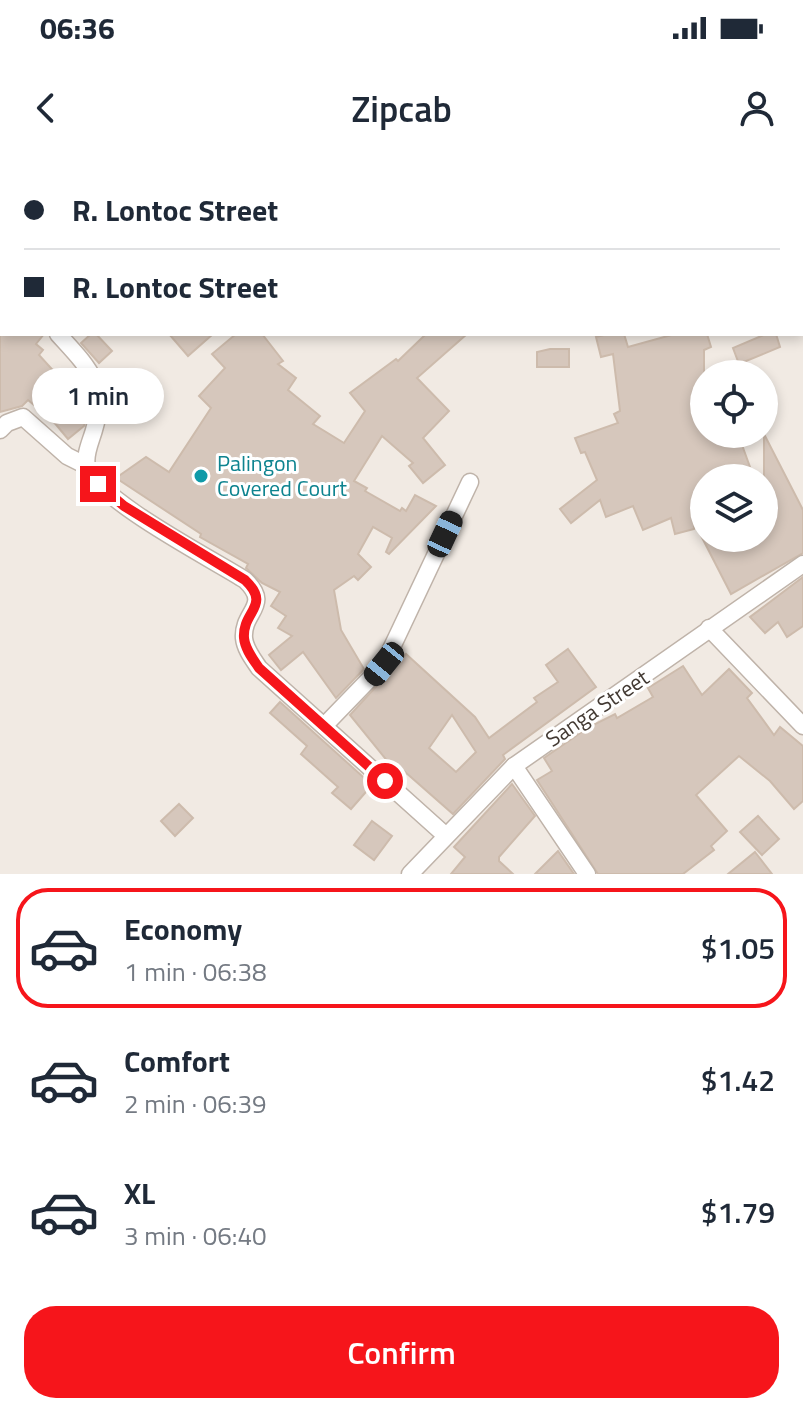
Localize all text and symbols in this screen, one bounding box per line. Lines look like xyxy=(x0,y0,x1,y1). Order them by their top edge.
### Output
text: 06:36 xyxy=(40,5,115,51)
text: Zipcab xyxy=(351,81,452,136)
icon: back xyxy=(24,86,68,130)
icon: person xyxy=(735,86,779,130)
text: R. Lontoc Street xyxy=(72,187,278,233)
text: R. Lontoc Street xyxy=(72,264,278,310)
map controls xyxy=(690,360,778,552)
button: locate xyxy=(690,360,778,448)
callout: 1 min xyxy=(32,368,164,424)
text: 1 min xyxy=(67,376,129,415)
place label: Palingon Covered Court xyxy=(217,446,347,505)
button: layers xyxy=(690,464,778,552)
route end xyxy=(80,466,116,502)
marker: Palingon Covered Court xyxy=(192,467,210,485)
car xyxy=(424,507,466,561)
car xyxy=(360,638,408,690)
street label: Sanga Street xyxy=(538,661,656,755)
route start xyxy=(367,763,403,799)
text: Economy xyxy=(124,906,242,952)
icon: car xyxy=(28,912,100,984)
text: $1.05 xyxy=(701,925,775,971)
text: 1 min · 06:38 xyxy=(124,952,267,991)
text: Comfort xyxy=(124,1038,230,1084)
icon: car xyxy=(28,1044,100,1116)
text: $1.42 xyxy=(701,1057,775,1103)
text: 2 min · 06:39 xyxy=(124,1084,267,1123)
text: XL xyxy=(124,1170,155,1216)
icon: car xyxy=(28,1176,100,1248)
text: $1.79 xyxy=(701,1189,775,1235)
text: 3 min · 06:40 xyxy=(124,1216,267,1255)
button: Confirm xyxy=(24,1306,779,1398)

